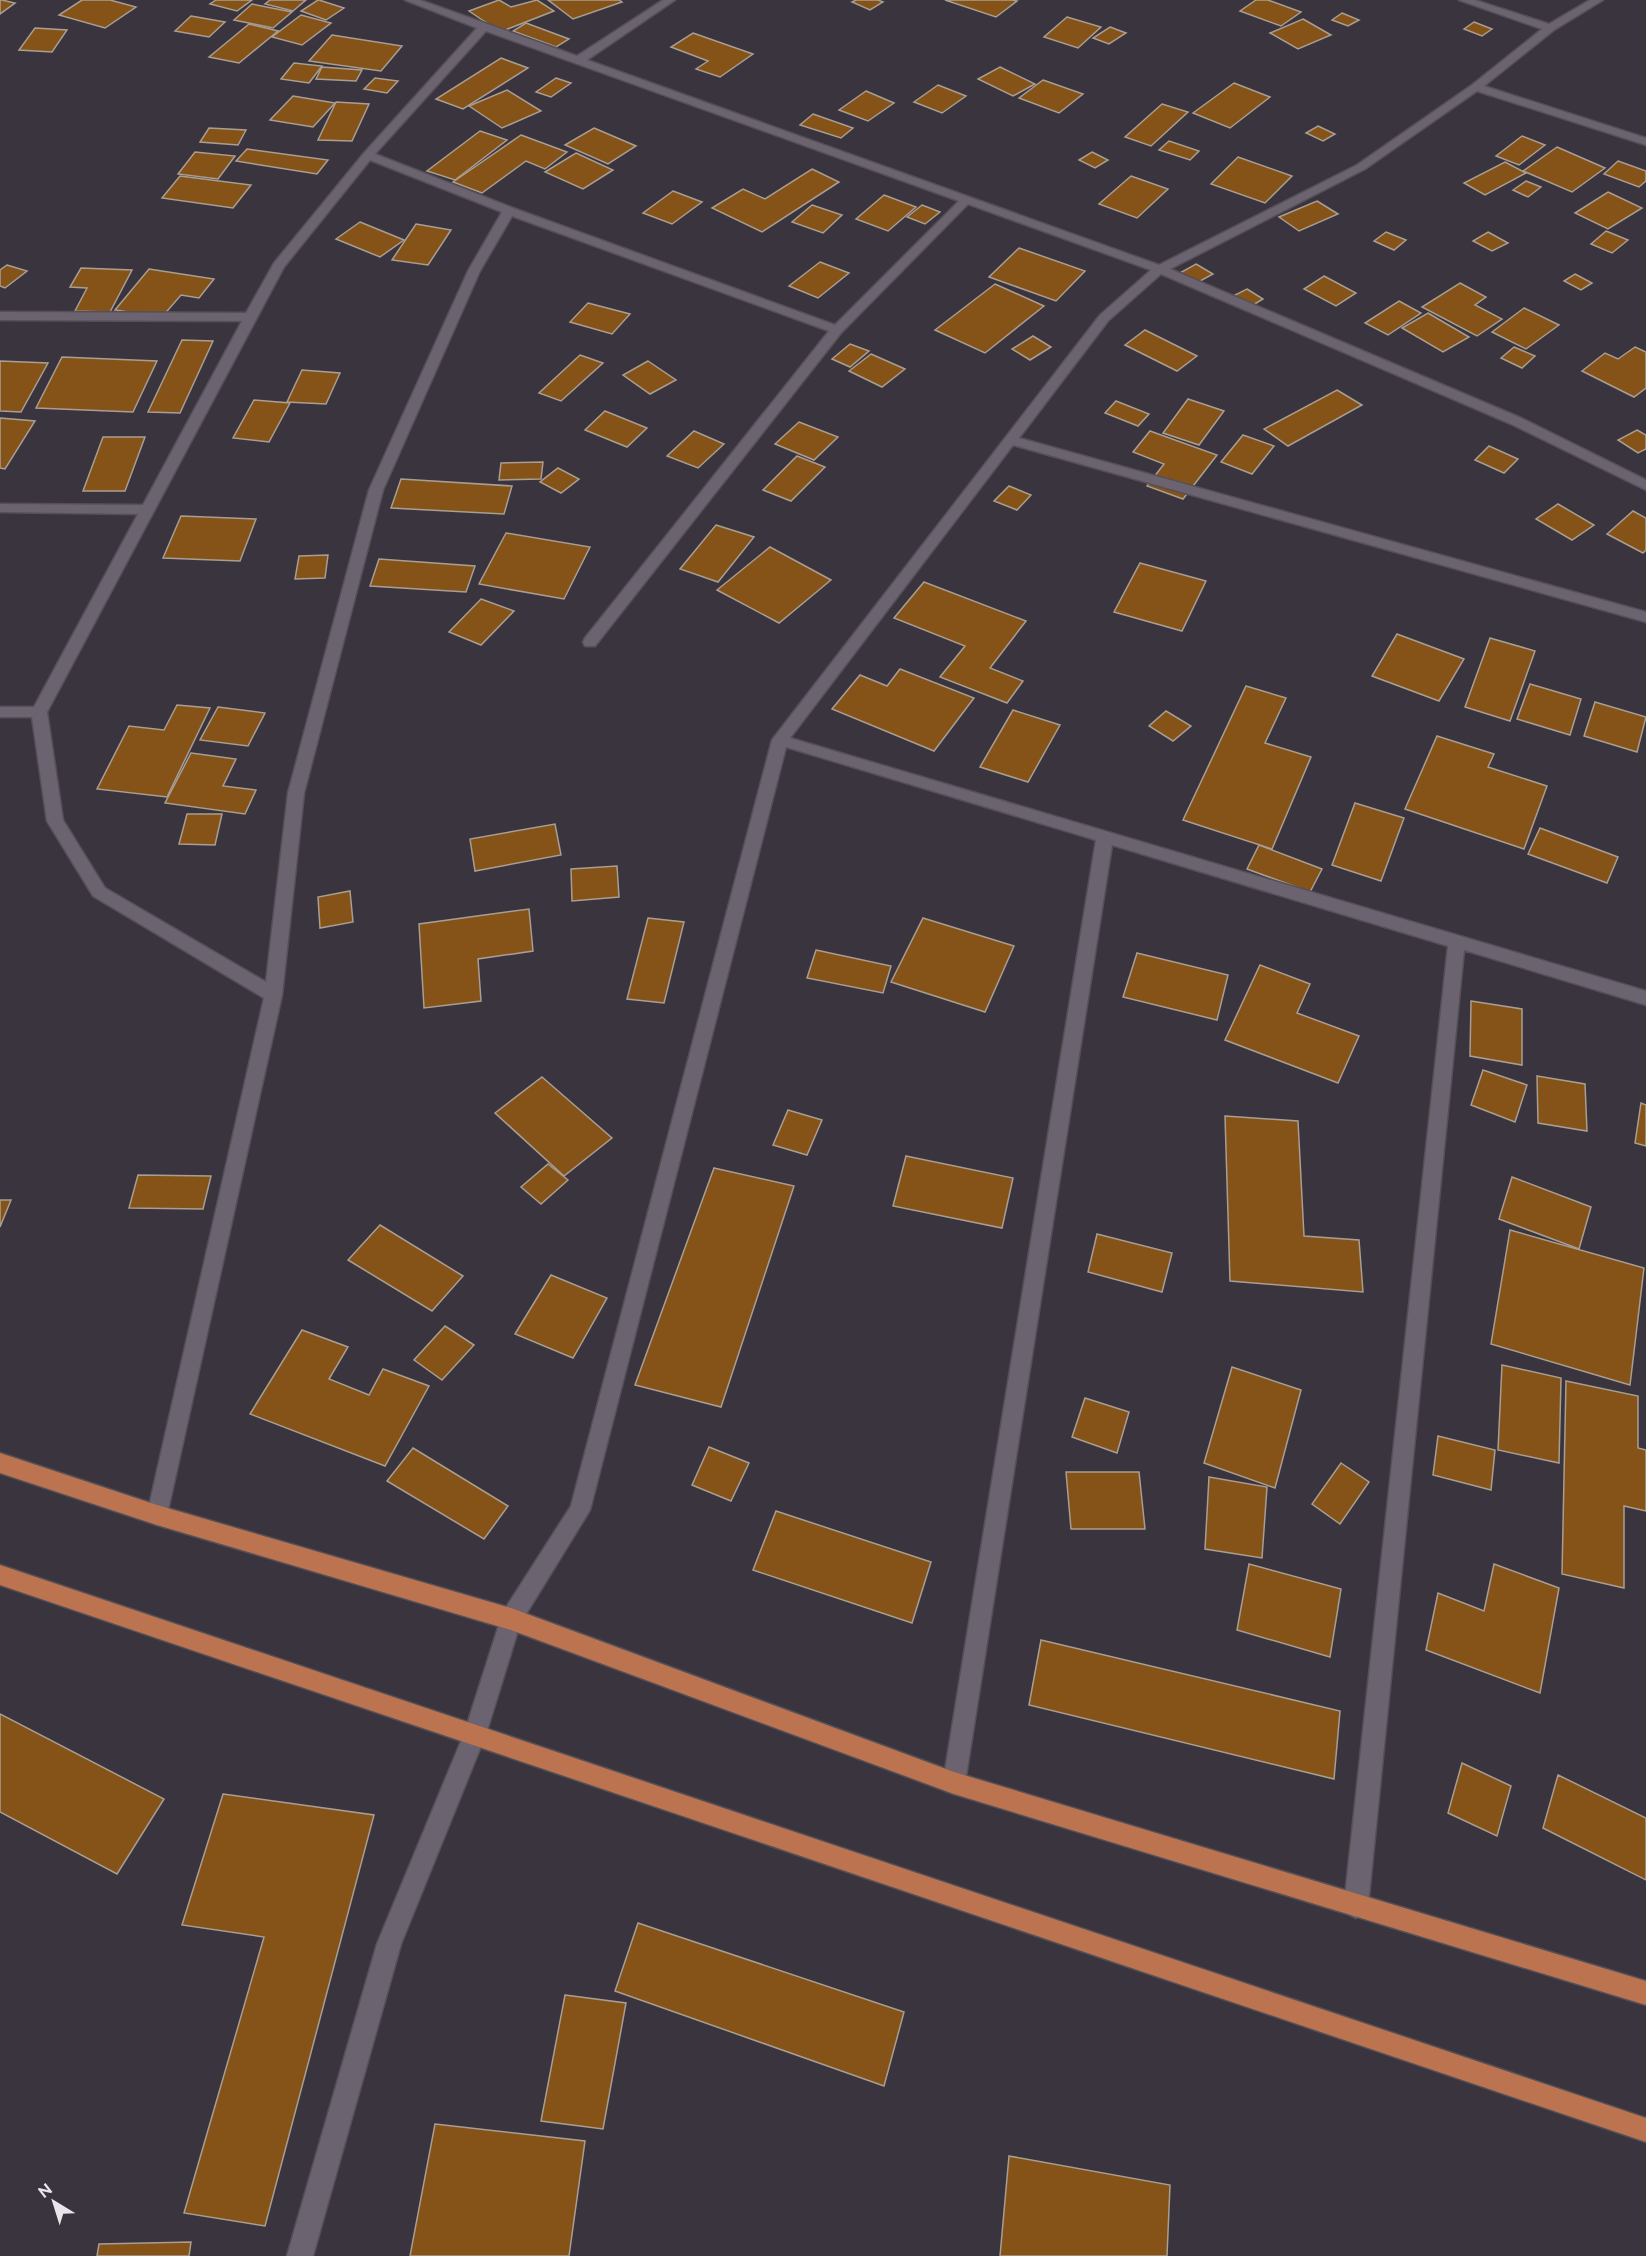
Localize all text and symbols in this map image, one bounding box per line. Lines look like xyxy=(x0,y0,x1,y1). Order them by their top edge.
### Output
north arrow xyxy=(24,2172,84,2232)
text: N xyxy=(34,2179,56,2202)

